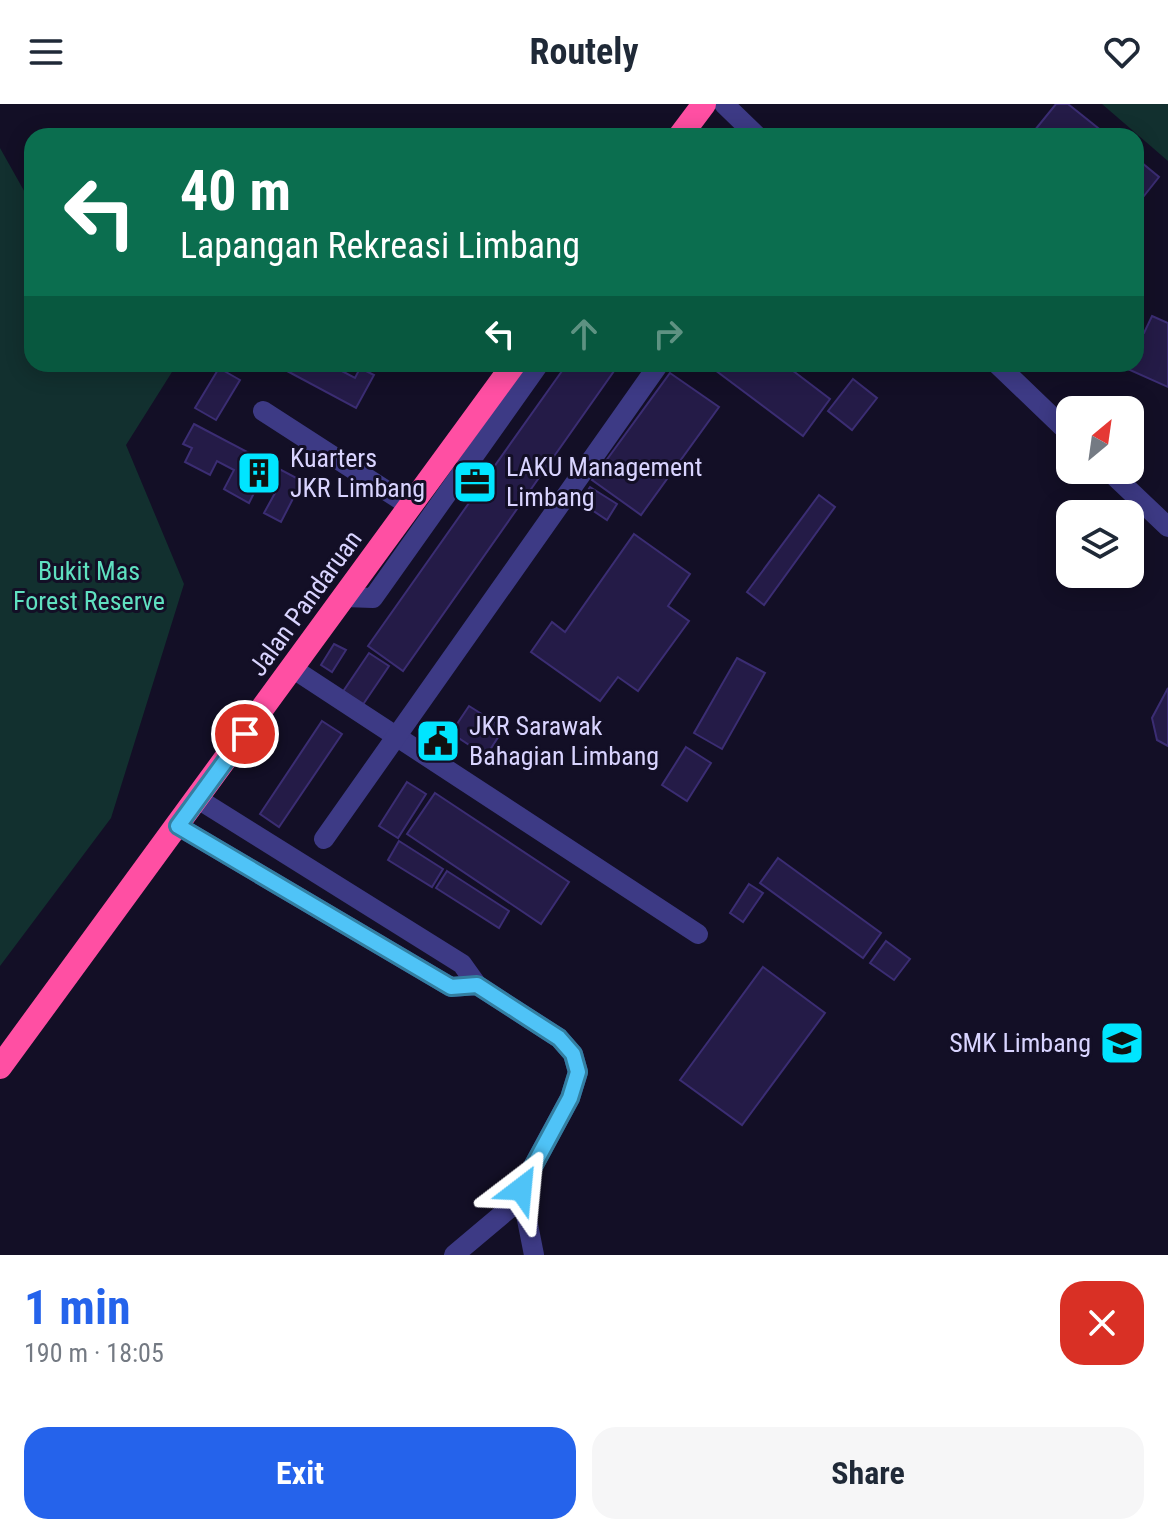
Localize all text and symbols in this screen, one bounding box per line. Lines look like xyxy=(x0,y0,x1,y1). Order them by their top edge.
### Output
icon: menu xyxy=(24,30,68,74)
icon: heart xyxy=(1100,30,1144,74)
text: Routely xyxy=(530,31,638,73)
text: 40 m xyxy=(180,158,291,224)
icon: left xyxy=(48,160,152,264)
text: Lapangan Rekreasi Limbang xyxy=(180,225,580,267)
icon: left xyxy=(478,312,522,356)
icon: ahead xyxy=(562,312,606,356)
icon: right xyxy=(646,312,690,356)
north arrow xyxy=(1056,396,1144,484)
map controls xyxy=(1056,396,1144,588)
place label: Kuarters JKR Limbang xyxy=(290,443,425,503)
building icon: Kuarters JKR Limbang xyxy=(235,449,283,497)
place label: LAKU Management Limbang xyxy=(506,452,703,512)
office icon: LAKU Management Limbang xyxy=(451,458,499,506)
button: layers xyxy=(1056,500,1144,588)
street label: Jalan Pandaruan xyxy=(242,525,368,681)
park label: Bukit Mas Forest Reserve xyxy=(13,556,165,616)
pin xyxy=(211,700,279,768)
place label: JKR Sarawak Bahagian Limbang xyxy=(469,711,659,771)
icon: arrive xyxy=(223,712,267,756)
public building icon: JKR Sarawak Bahagian Limbang xyxy=(414,717,462,765)
school or university icon: SMK Limbang xyxy=(1098,1019,1146,1067)
place label: SMK Limbang xyxy=(949,1028,1091,1058)
position arrow xyxy=(479,1147,563,1231)
text: 1 min xyxy=(24,1279,131,1336)
button: close xyxy=(1060,1281,1144,1365)
text: 190 m · 18:05 xyxy=(24,1338,164,1368)
button: Exit xyxy=(24,1427,576,1519)
button: Share xyxy=(592,1427,1144,1519)

